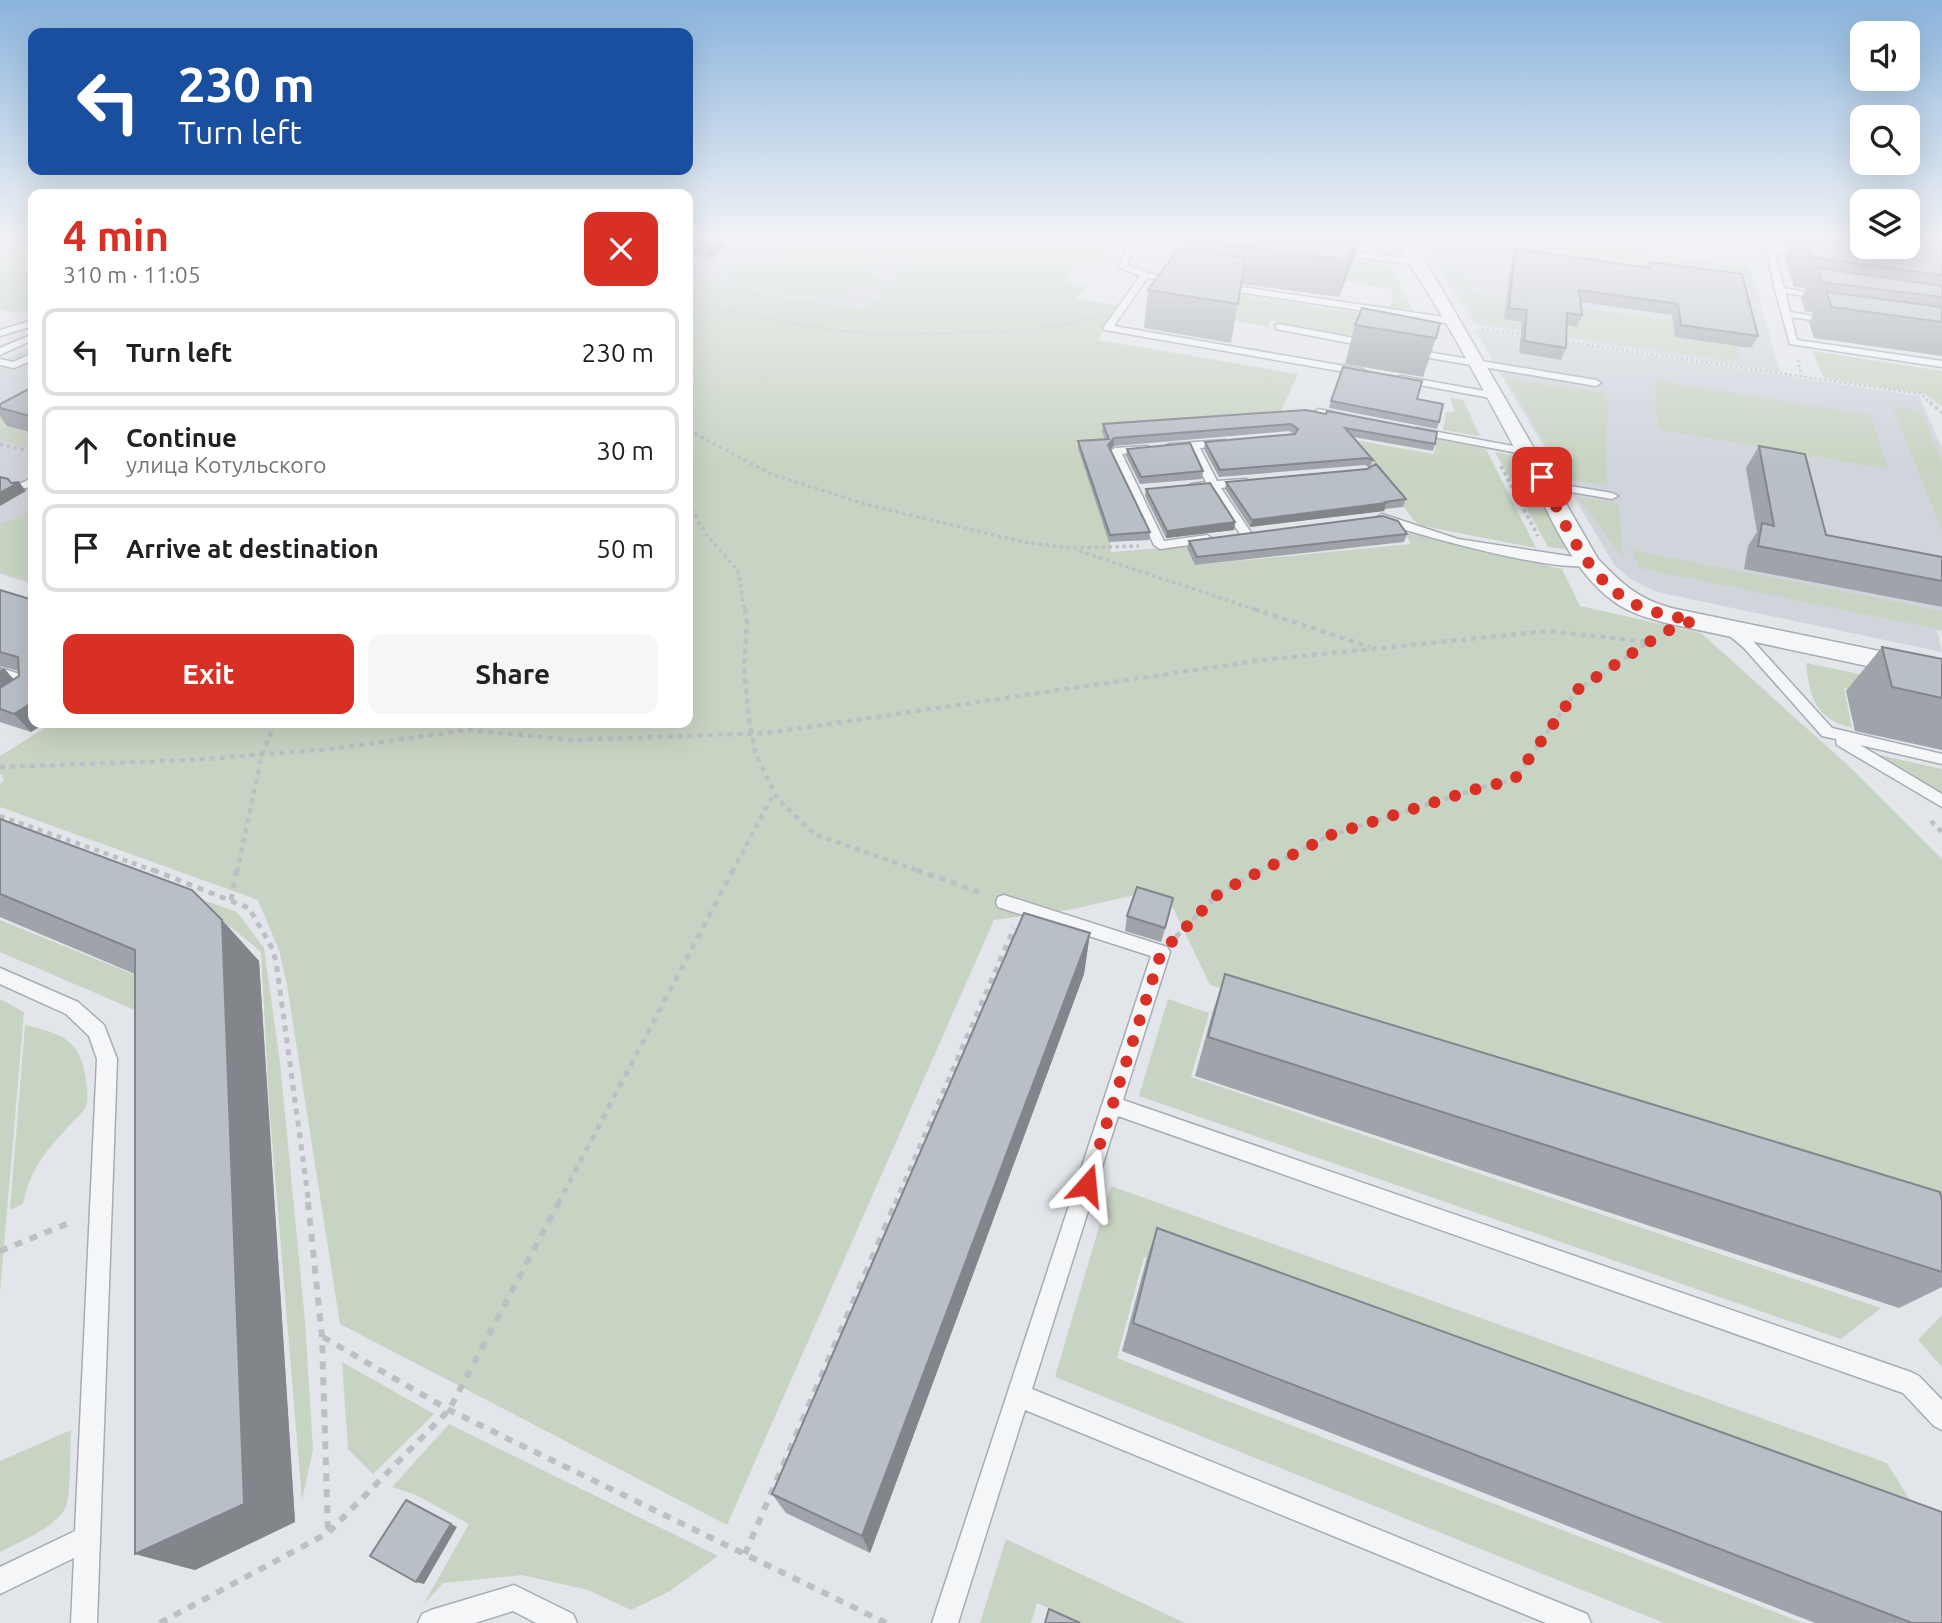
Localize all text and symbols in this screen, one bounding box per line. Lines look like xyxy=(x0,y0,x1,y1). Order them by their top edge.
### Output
map controls xyxy=(1850,21,1920,259)
button: sound xyxy=(1850,21,1920,91)
icon: left xyxy=(63,56,154,147)
text: 230 m xyxy=(178,56,315,111)
button: search xyxy=(1850,105,1920,175)
text: Turn left xyxy=(178,114,302,150)
button: layers xyxy=(1850,189,1920,259)
text: 4 min xyxy=(63,212,169,259)
button: close xyxy=(584,212,658,286)
text: 310 m · 11:05 xyxy=(63,262,201,287)
icon: left xyxy=(67,333,105,371)
text: Turn left xyxy=(126,338,232,367)
text: 230 m xyxy=(582,338,654,367)
text: Continue xyxy=(126,423,237,452)
icon: ahead xyxy=(67,431,105,469)
text: 30 m xyxy=(596,436,654,465)
pin xyxy=(1512,447,1572,507)
text: улица Котульского xyxy=(126,452,326,477)
icon: arrive xyxy=(1523,458,1561,496)
icon: arrive xyxy=(67,529,105,567)
text: Arrive at destination xyxy=(126,534,379,563)
text: 50 m xyxy=(596,534,654,563)
button: Exit xyxy=(63,634,354,714)
button: Share xyxy=(368,634,658,714)
position arrow xyxy=(1050,1148,1124,1222)

